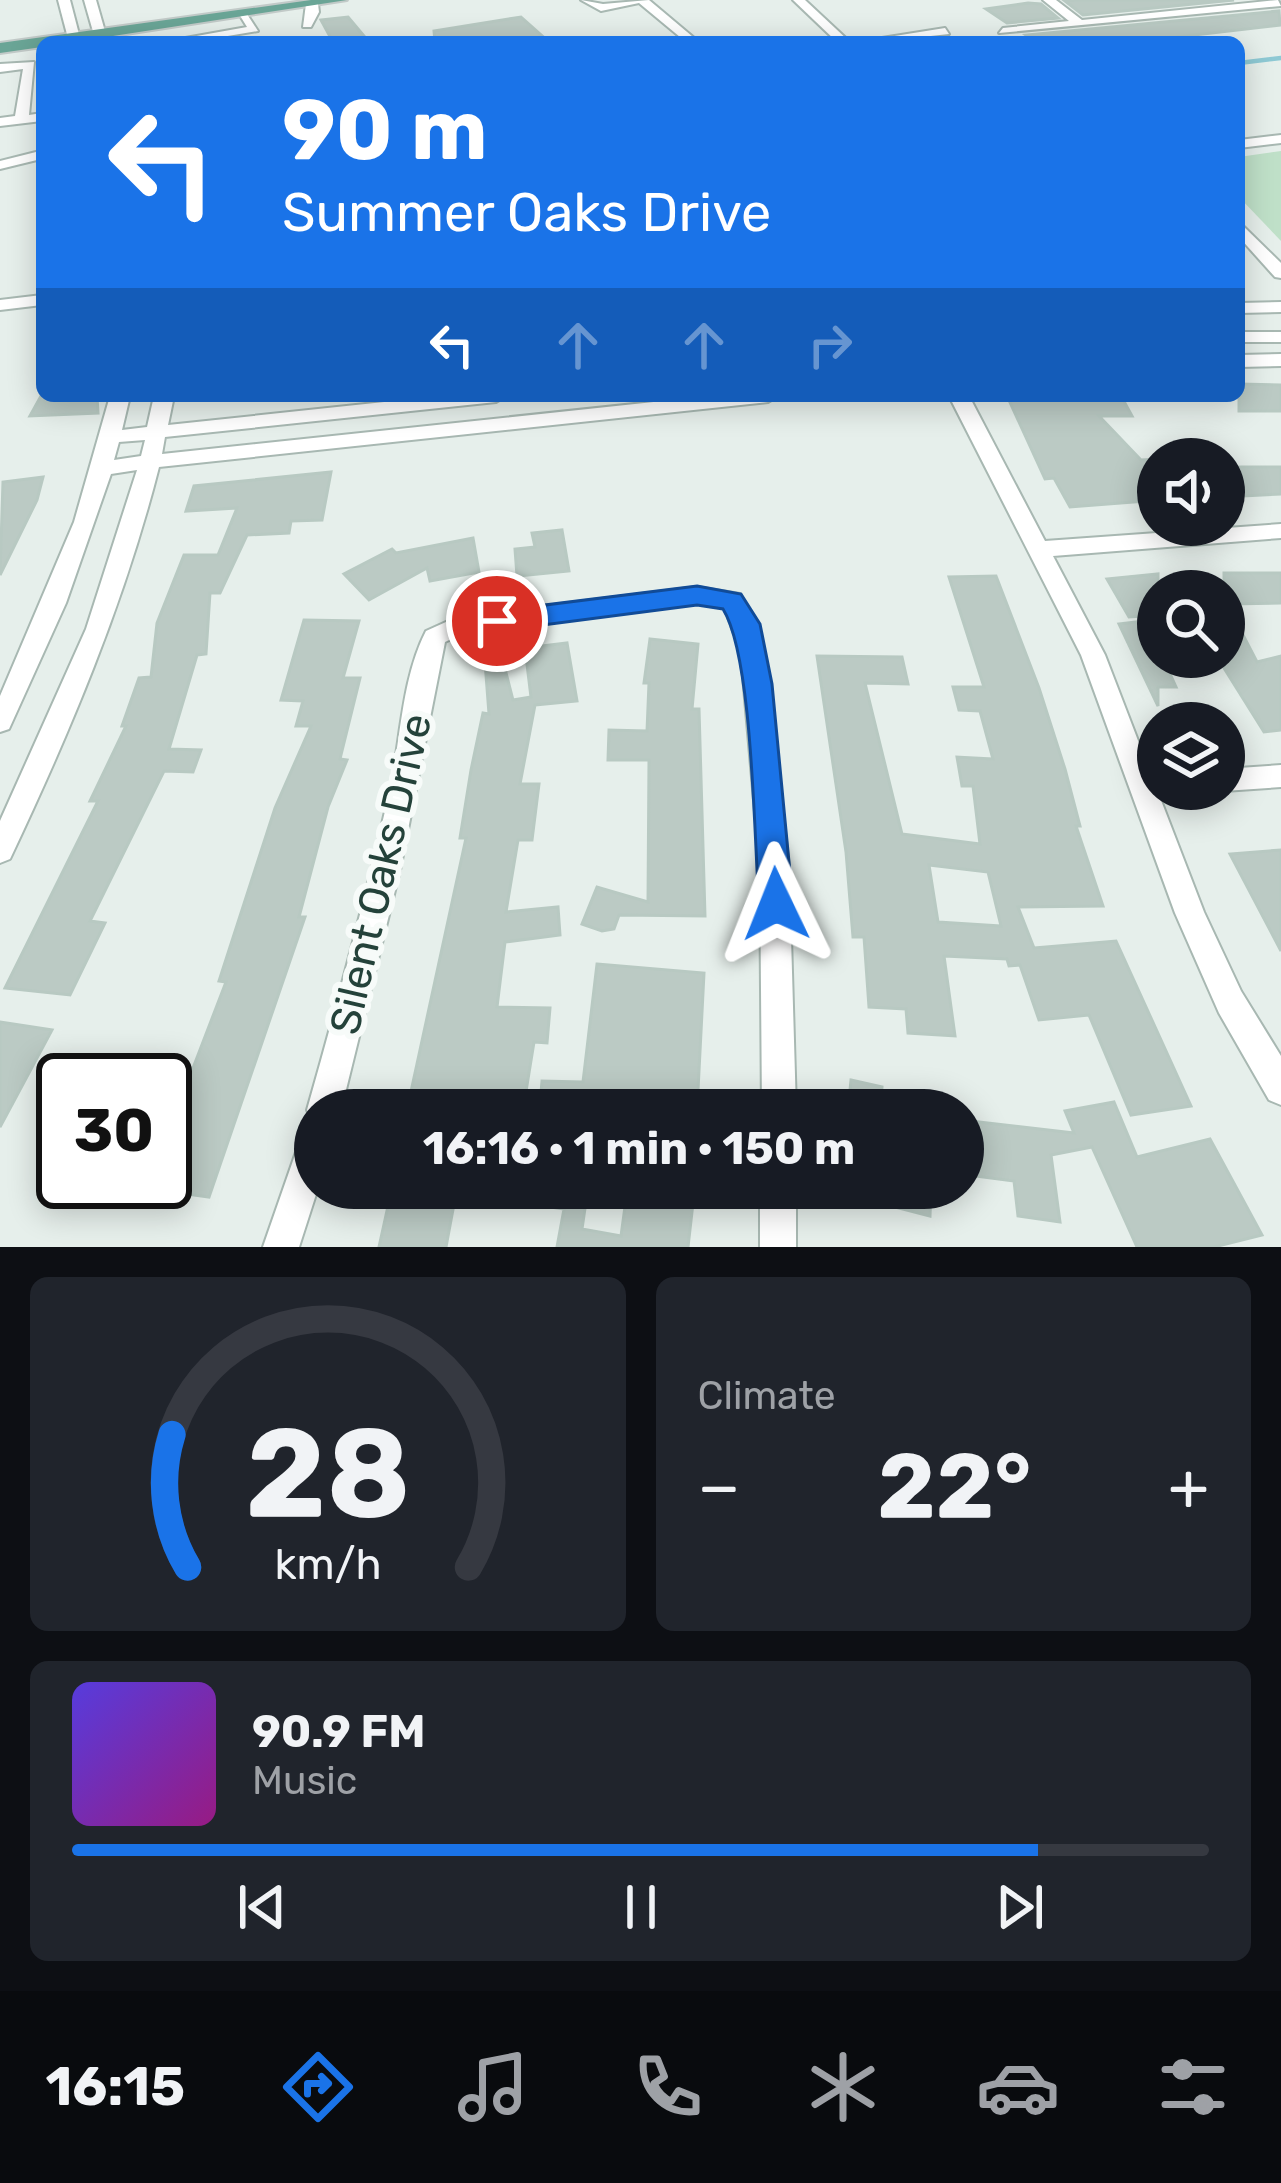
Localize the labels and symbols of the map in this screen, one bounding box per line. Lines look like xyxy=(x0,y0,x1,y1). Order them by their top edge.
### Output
pin xyxy=(446,570,548,672)
street label: Silent Oaks Drive xyxy=(320,709,442,1039)
position arrow xyxy=(713,841,839,967)
speed limit sign: 30 xyxy=(36,1053,192,1209)

